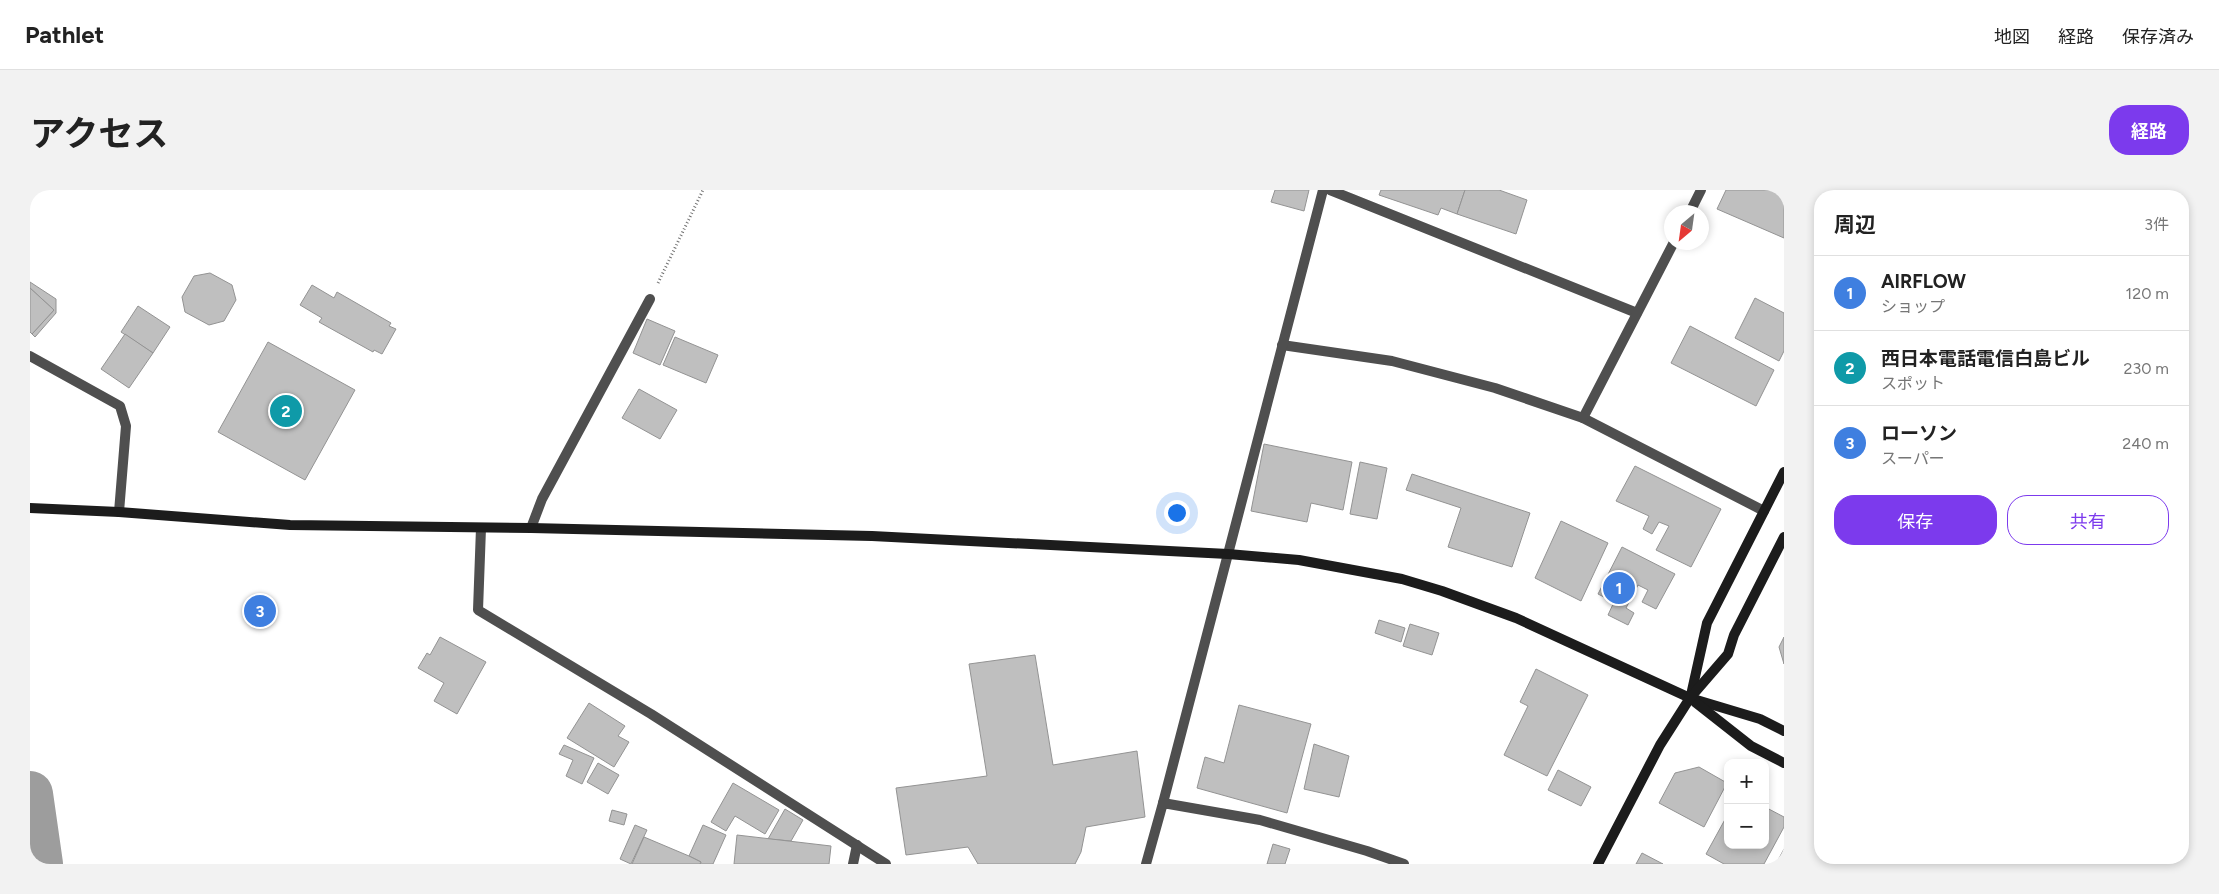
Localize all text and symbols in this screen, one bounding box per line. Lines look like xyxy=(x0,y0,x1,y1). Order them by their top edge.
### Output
text: Pathlet xyxy=(25,20,104,49)
text: 地図 xyxy=(1994,26,2030,48)
text: 経路 xyxy=(2058,26,2094,48)
text: 保存済み xyxy=(2122,26,2194,48)
button: 経路 xyxy=(2109,105,2189,155)
text: アクセス xyxy=(30,113,168,155)
north arrow xyxy=(1664,205,1709,250)
text: 周辺 xyxy=(1834,212,1876,237)
text: 3件 xyxy=(2144,215,2169,234)
text: AIRFLOW xyxy=(1881,270,1966,293)
text: 1 xyxy=(1847,284,1853,303)
text: 120 m xyxy=(2126,284,2169,303)
text: ショップ xyxy=(1881,297,1945,316)
text: 西日本電話電信白島ビル xyxy=(1881,347,2090,370)
text: 2 xyxy=(1845,359,1855,378)
text: 230 m xyxy=(2124,359,2169,378)
text: スポット xyxy=(1881,374,1945,393)
pin: 2 xyxy=(270,392,302,430)
text: ローソン xyxy=(1881,422,1957,445)
text: 3 xyxy=(1846,434,1854,453)
text: 240 m xyxy=(2122,434,2169,453)
text: スーパー xyxy=(1881,449,1945,468)
button: 保存 xyxy=(1834,495,1997,545)
button: 共有 xyxy=(2007,495,2169,545)
your location xyxy=(1164,500,1190,526)
pin: 1 xyxy=(1603,569,1635,607)
pin: 3 xyxy=(244,592,276,630)
map controls xyxy=(1724,759,1769,849)
button: + xyxy=(1724,759,1769,804)
button: − xyxy=(1724,804,1769,849)

